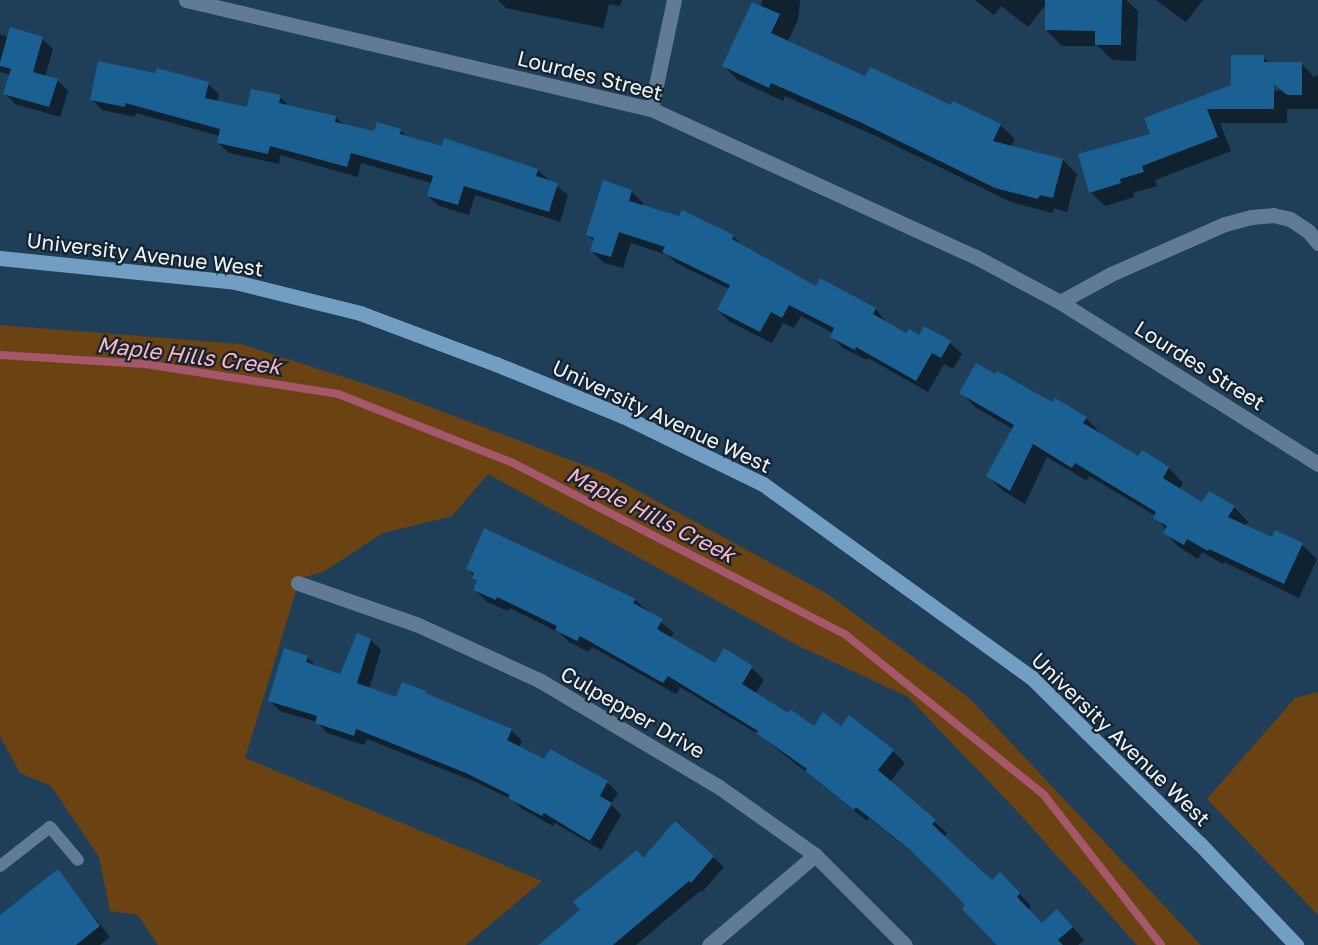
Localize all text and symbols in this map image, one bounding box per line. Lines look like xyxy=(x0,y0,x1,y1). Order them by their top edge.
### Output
street label: Lourdes Street xyxy=(515,45,665,105)
street label: University Avenue West xyxy=(25,227,265,281)
street label: Lourdes Street xyxy=(1130,315,1270,415)
water label: Maple Hills Creek xyxy=(96,331,282,379)
street label: University Avenue West xyxy=(549,354,775,478)
water label: Maple Hills Creek xyxy=(563,460,739,568)
street label: University Avenue West xyxy=(1026,647,1216,831)
street label: Culpepper Drive xyxy=(556,661,710,763)

